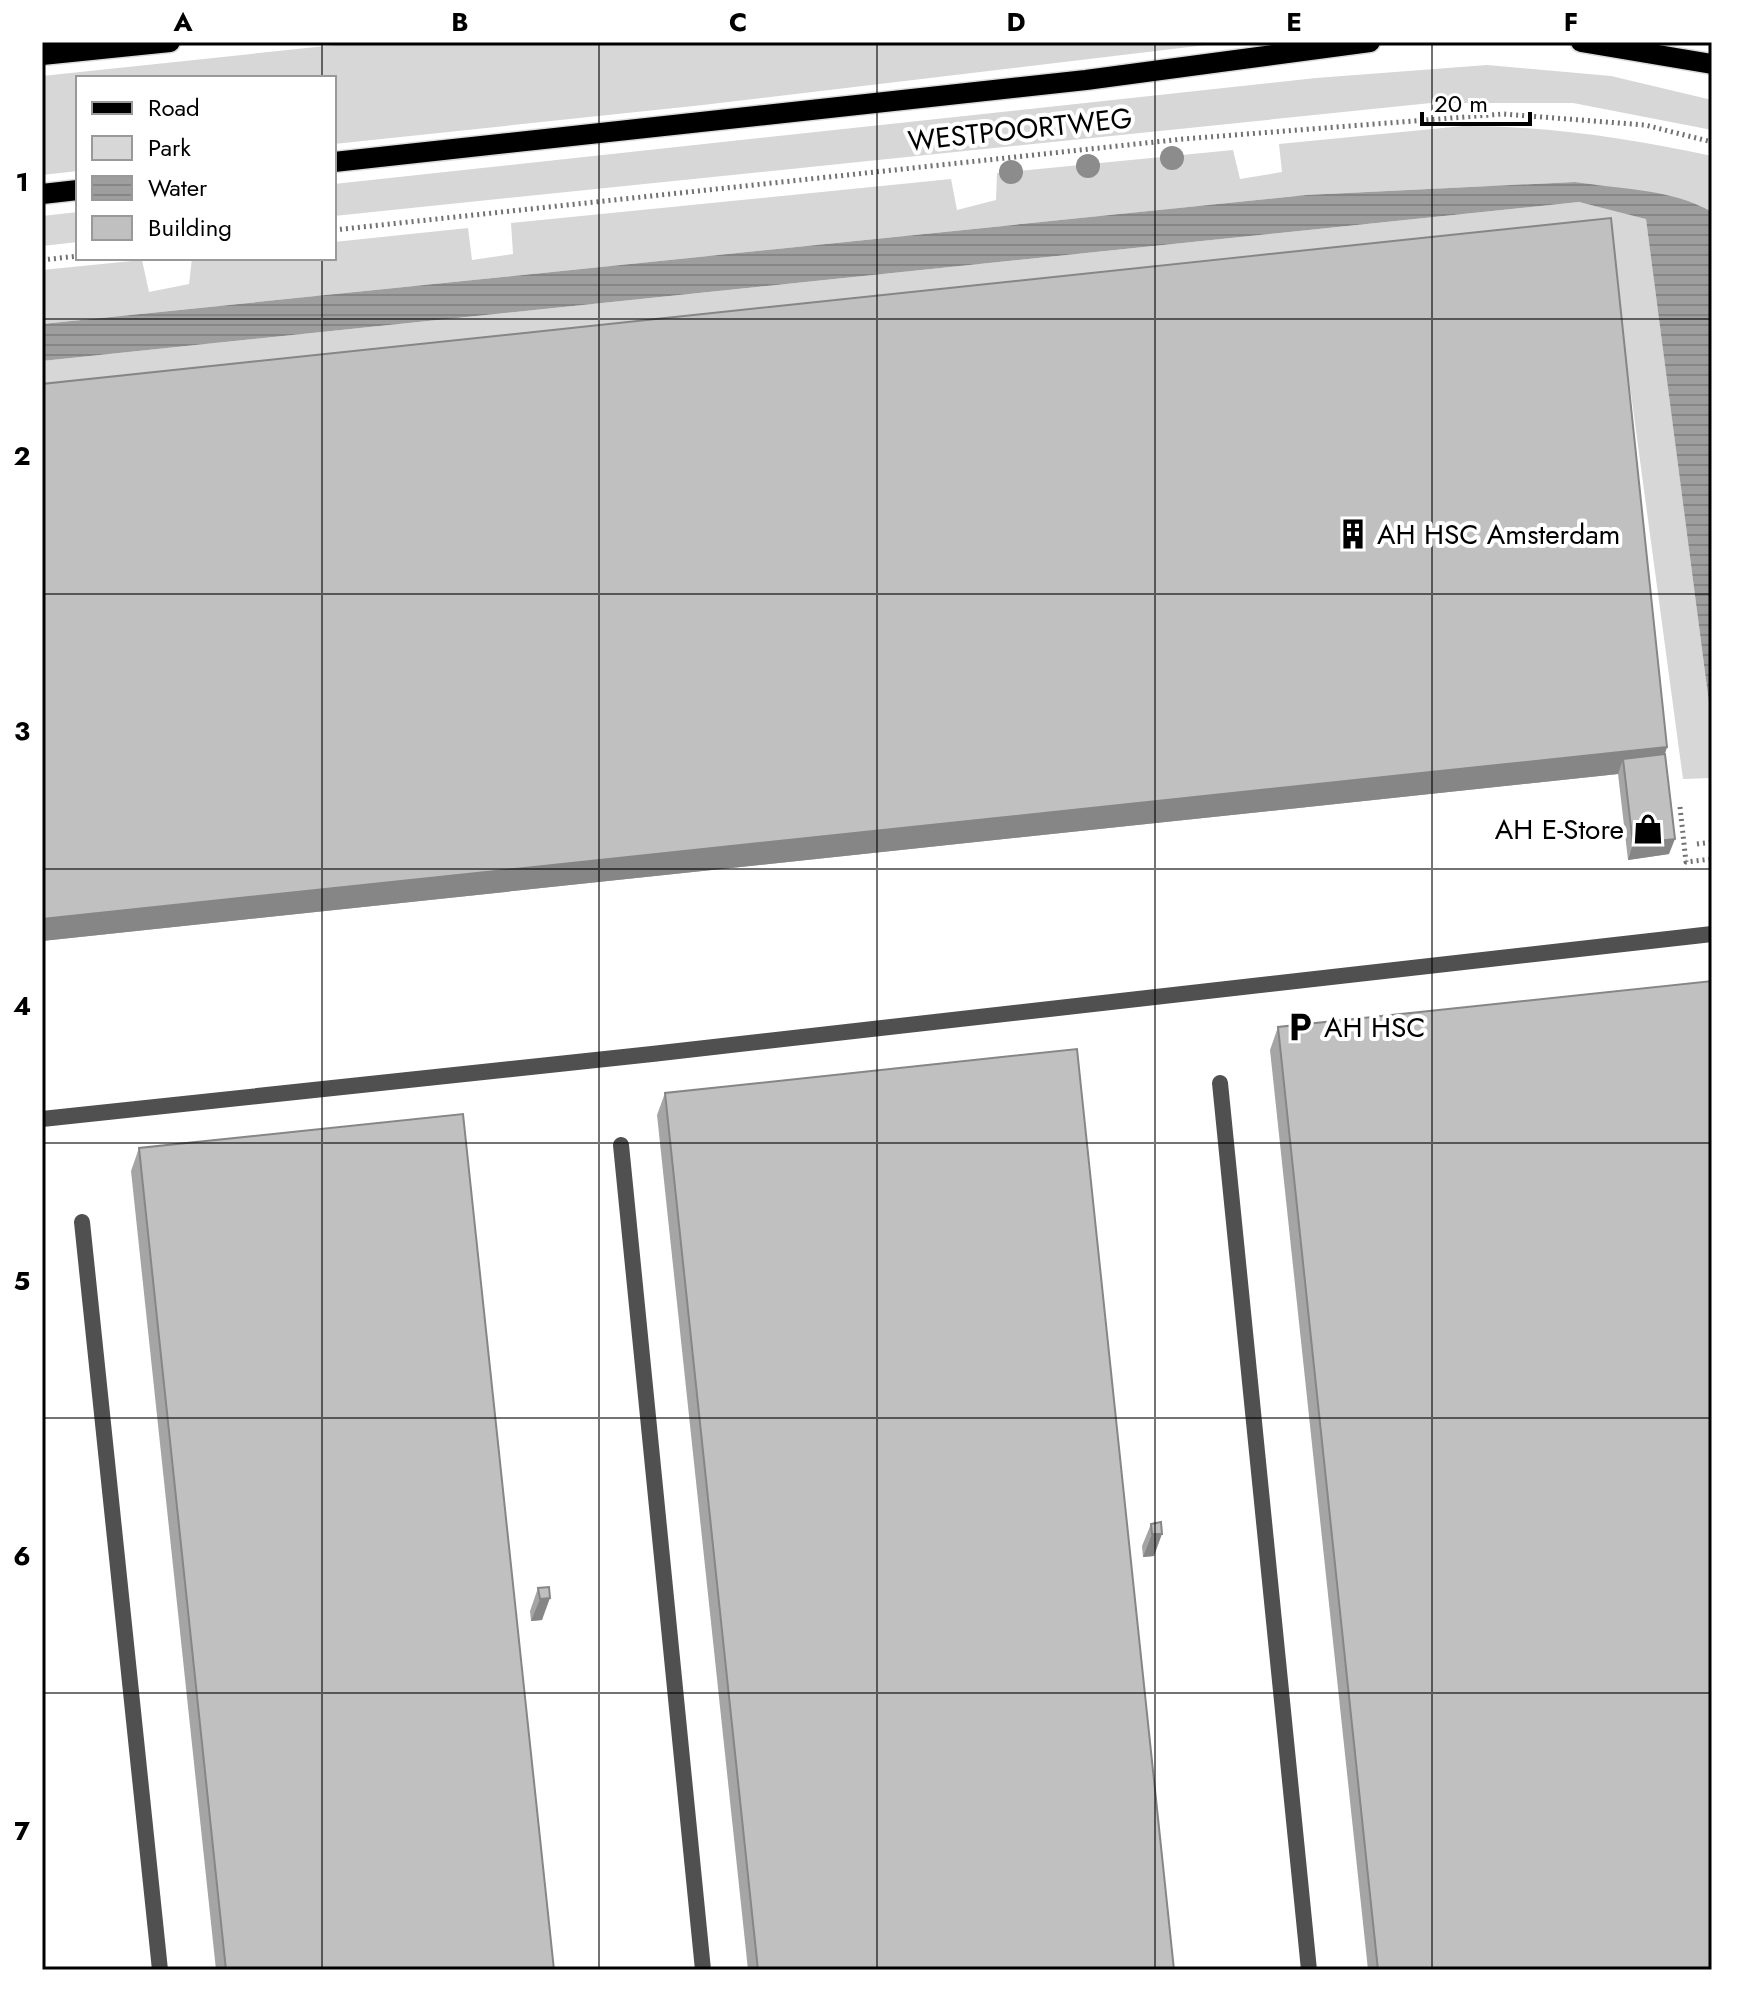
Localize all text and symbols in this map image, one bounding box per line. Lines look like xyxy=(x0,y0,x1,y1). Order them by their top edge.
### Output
text: A xyxy=(172,3,193,41)
text: B xyxy=(451,3,469,41)
text: C xyxy=(729,3,747,41)
text: D xyxy=(1006,3,1026,41)
text: E xyxy=(1286,3,1302,41)
text: F xyxy=(1564,3,1578,41)
legend xyxy=(76,76,336,260)
scale bar xyxy=(1422,76,1530,126)
text: 20 m xyxy=(1434,86,1488,121)
text: Road xyxy=(148,90,200,125)
street label: WESTPOORTWEG xyxy=(906,97,1134,162)
text: Park xyxy=(148,130,191,165)
text: 1 xyxy=(15,163,29,201)
text: Water xyxy=(148,170,208,205)
text: Building xyxy=(148,210,232,245)
text: 2 xyxy=(13,437,31,475)
place label: AH HSC Amsterdam xyxy=(1377,514,1620,555)
building icon: AH HSC Amsterdam xyxy=(1336,517,1370,551)
text: 3 xyxy=(14,712,30,750)
place label: AH E-Store xyxy=(1495,809,1624,850)
shop icon: AH E-Store xyxy=(1631,812,1665,846)
text: 4 xyxy=(13,987,31,1025)
place label: AH HSC xyxy=(1324,1007,1425,1048)
parking icon: AH HSC xyxy=(1283,1010,1317,1044)
text: 5 xyxy=(14,1262,30,1300)
text: 6 xyxy=(13,1537,31,1575)
text: 7 xyxy=(14,1812,30,1850)

